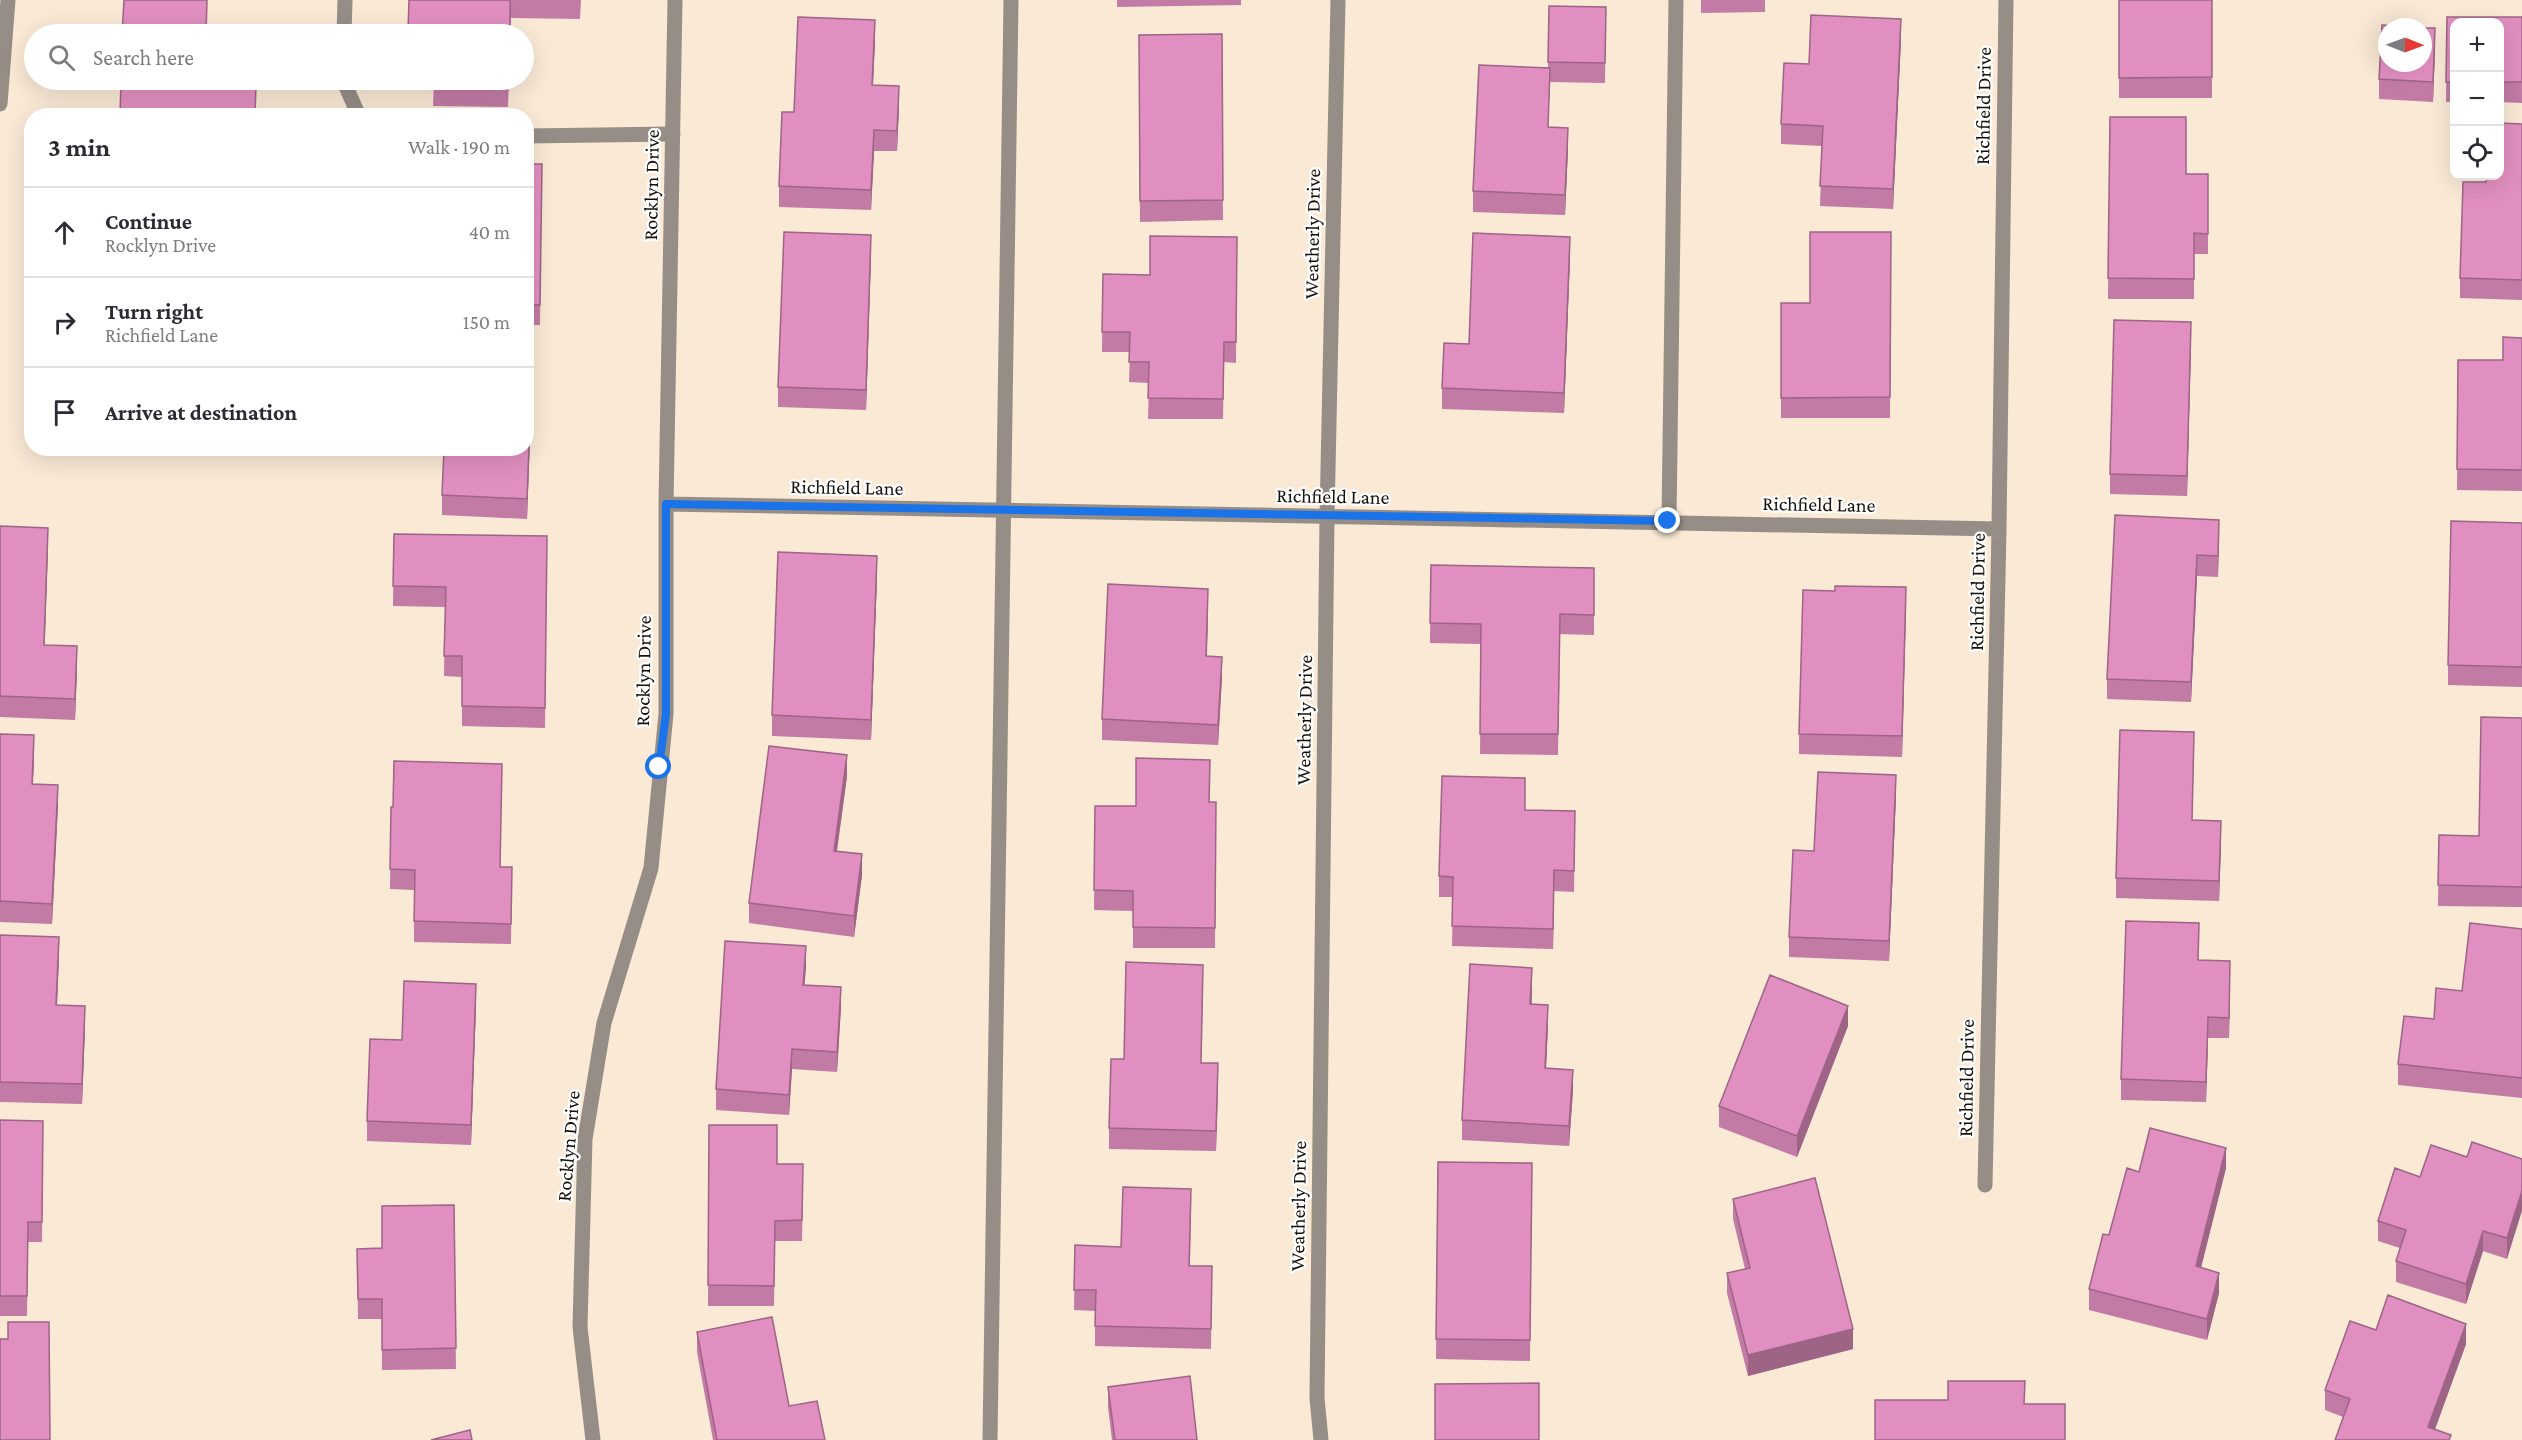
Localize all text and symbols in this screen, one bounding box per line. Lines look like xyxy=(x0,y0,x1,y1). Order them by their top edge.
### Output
north arrow xyxy=(2378,18,2432,72)
map controls xyxy=(2450,18,2504,180)
button: + xyxy=(2450,18,2504,72)
search box xyxy=(24,24,534,90)
icon: search xyxy=(45,41,78,74)
text: Search here xyxy=(93,45,194,70)
street label: Richfield Drive xyxy=(1971,47,1995,165)
button: − xyxy=(2450,72,2504,126)
button: locate xyxy=(2450,126,2504,180)
street label: Rocklyn Drive xyxy=(639,129,664,241)
text: 3 min xyxy=(48,133,110,162)
text: Walk · 190 m xyxy=(408,136,510,158)
street label: Weatherly Drive xyxy=(1300,168,1325,299)
text: Continue xyxy=(105,209,192,234)
icon: ahead xyxy=(48,216,81,249)
text: 40 m xyxy=(469,221,510,243)
text: Rocklyn Drive xyxy=(105,234,216,256)
text: Turn right xyxy=(105,299,203,324)
icon: right xyxy=(48,306,81,339)
text: 150 m xyxy=(463,311,510,333)
text: Richfield Lane xyxy=(105,324,218,346)
icon: arrive xyxy=(48,396,81,429)
text: Arrive at destination xyxy=(105,400,297,425)
street label: Richfield Lane xyxy=(790,475,904,499)
street label: Richfield Lane xyxy=(1276,484,1390,508)
street label: Richfield Lane xyxy=(1762,492,1876,516)
route end xyxy=(1654,507,1680,533)
street label: Richfield Drive xyxy=(1965,533,1989,651)
street label: Rocklyn Drive xyxy=(631,615,656,727)
street label: Weatherly Drive xyxy=(1292,654,1317,785)
route start xyxy=(645,753,671,779)
street label: Richfield Drive xyxy=(1954,1019,1978,1137)
street label: Rocklyn Drive xyxy=(552,1090,585,1202)
street label: Weatherly Drive xyxy=(1286,1140,1311,1271)

